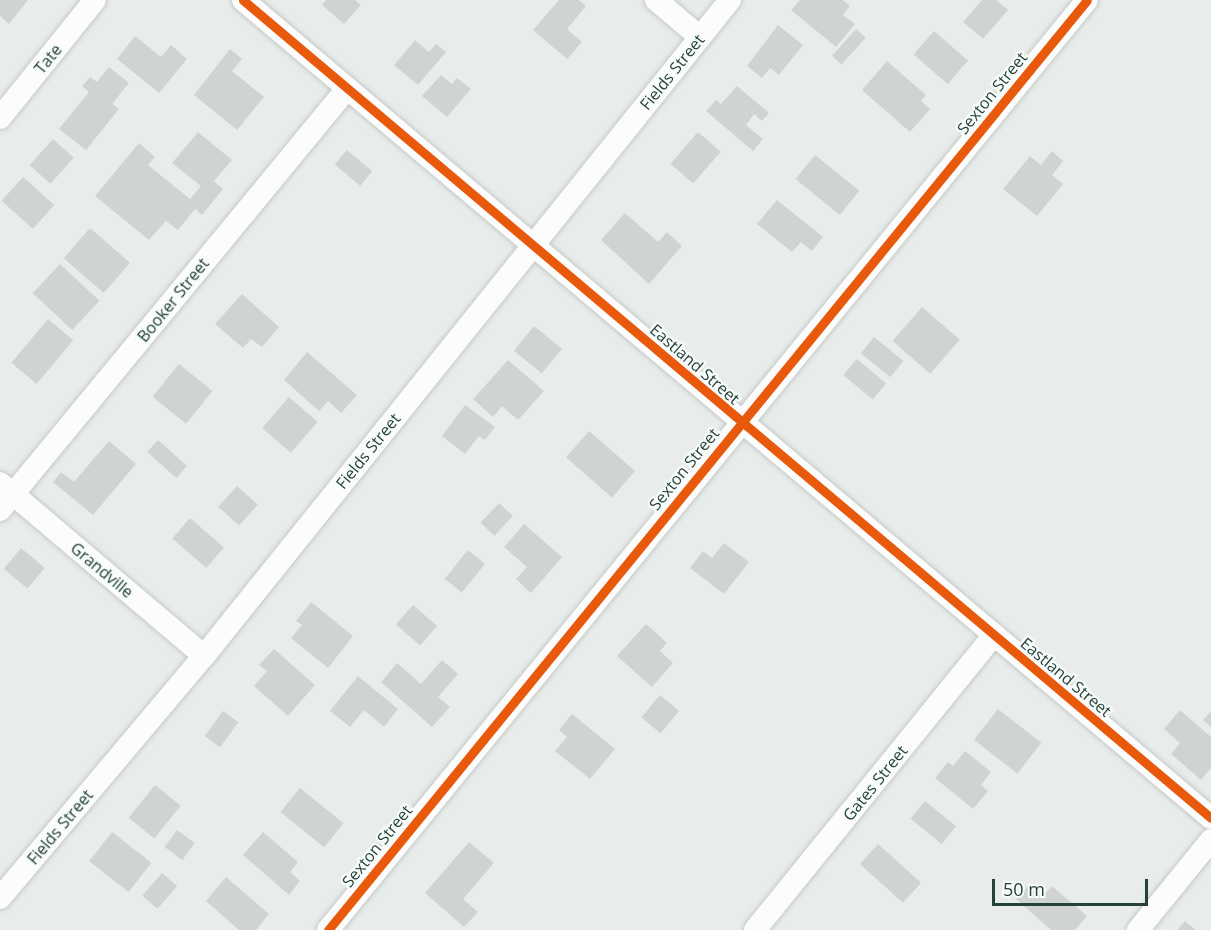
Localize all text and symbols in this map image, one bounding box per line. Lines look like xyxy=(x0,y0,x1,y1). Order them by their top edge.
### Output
street label: Fields Street xyxy=(636,30,708,114)
street label: Tate xyxy=(30,40,66,78)
street label: Sexton Street xyxy=(953,48,1031,138)
street label: Booker Street xyxy=(133,254,213,346)
street label: Eastland Street xyxy=(646,320,744,408)
street label: Fields Street xyxy=(332,409,404,493)
street label: Sexton Street xyxy=(645,424,723,514)
street label: Grandville xyxy=(67,538,137,602)
street label: Eastland Street xyxy=(1017,633,1115,721)
street label: Gates Street xyxy=(839,741,911,825)
street label: Fields Street xyxy=(23,786,97,868)
street label: Sexton Street xyxy=(338,801,416,891)
scale bar xyxy=(995,867,1151,905)
text: 50 m xyxy=(1003,877,1045,901)

